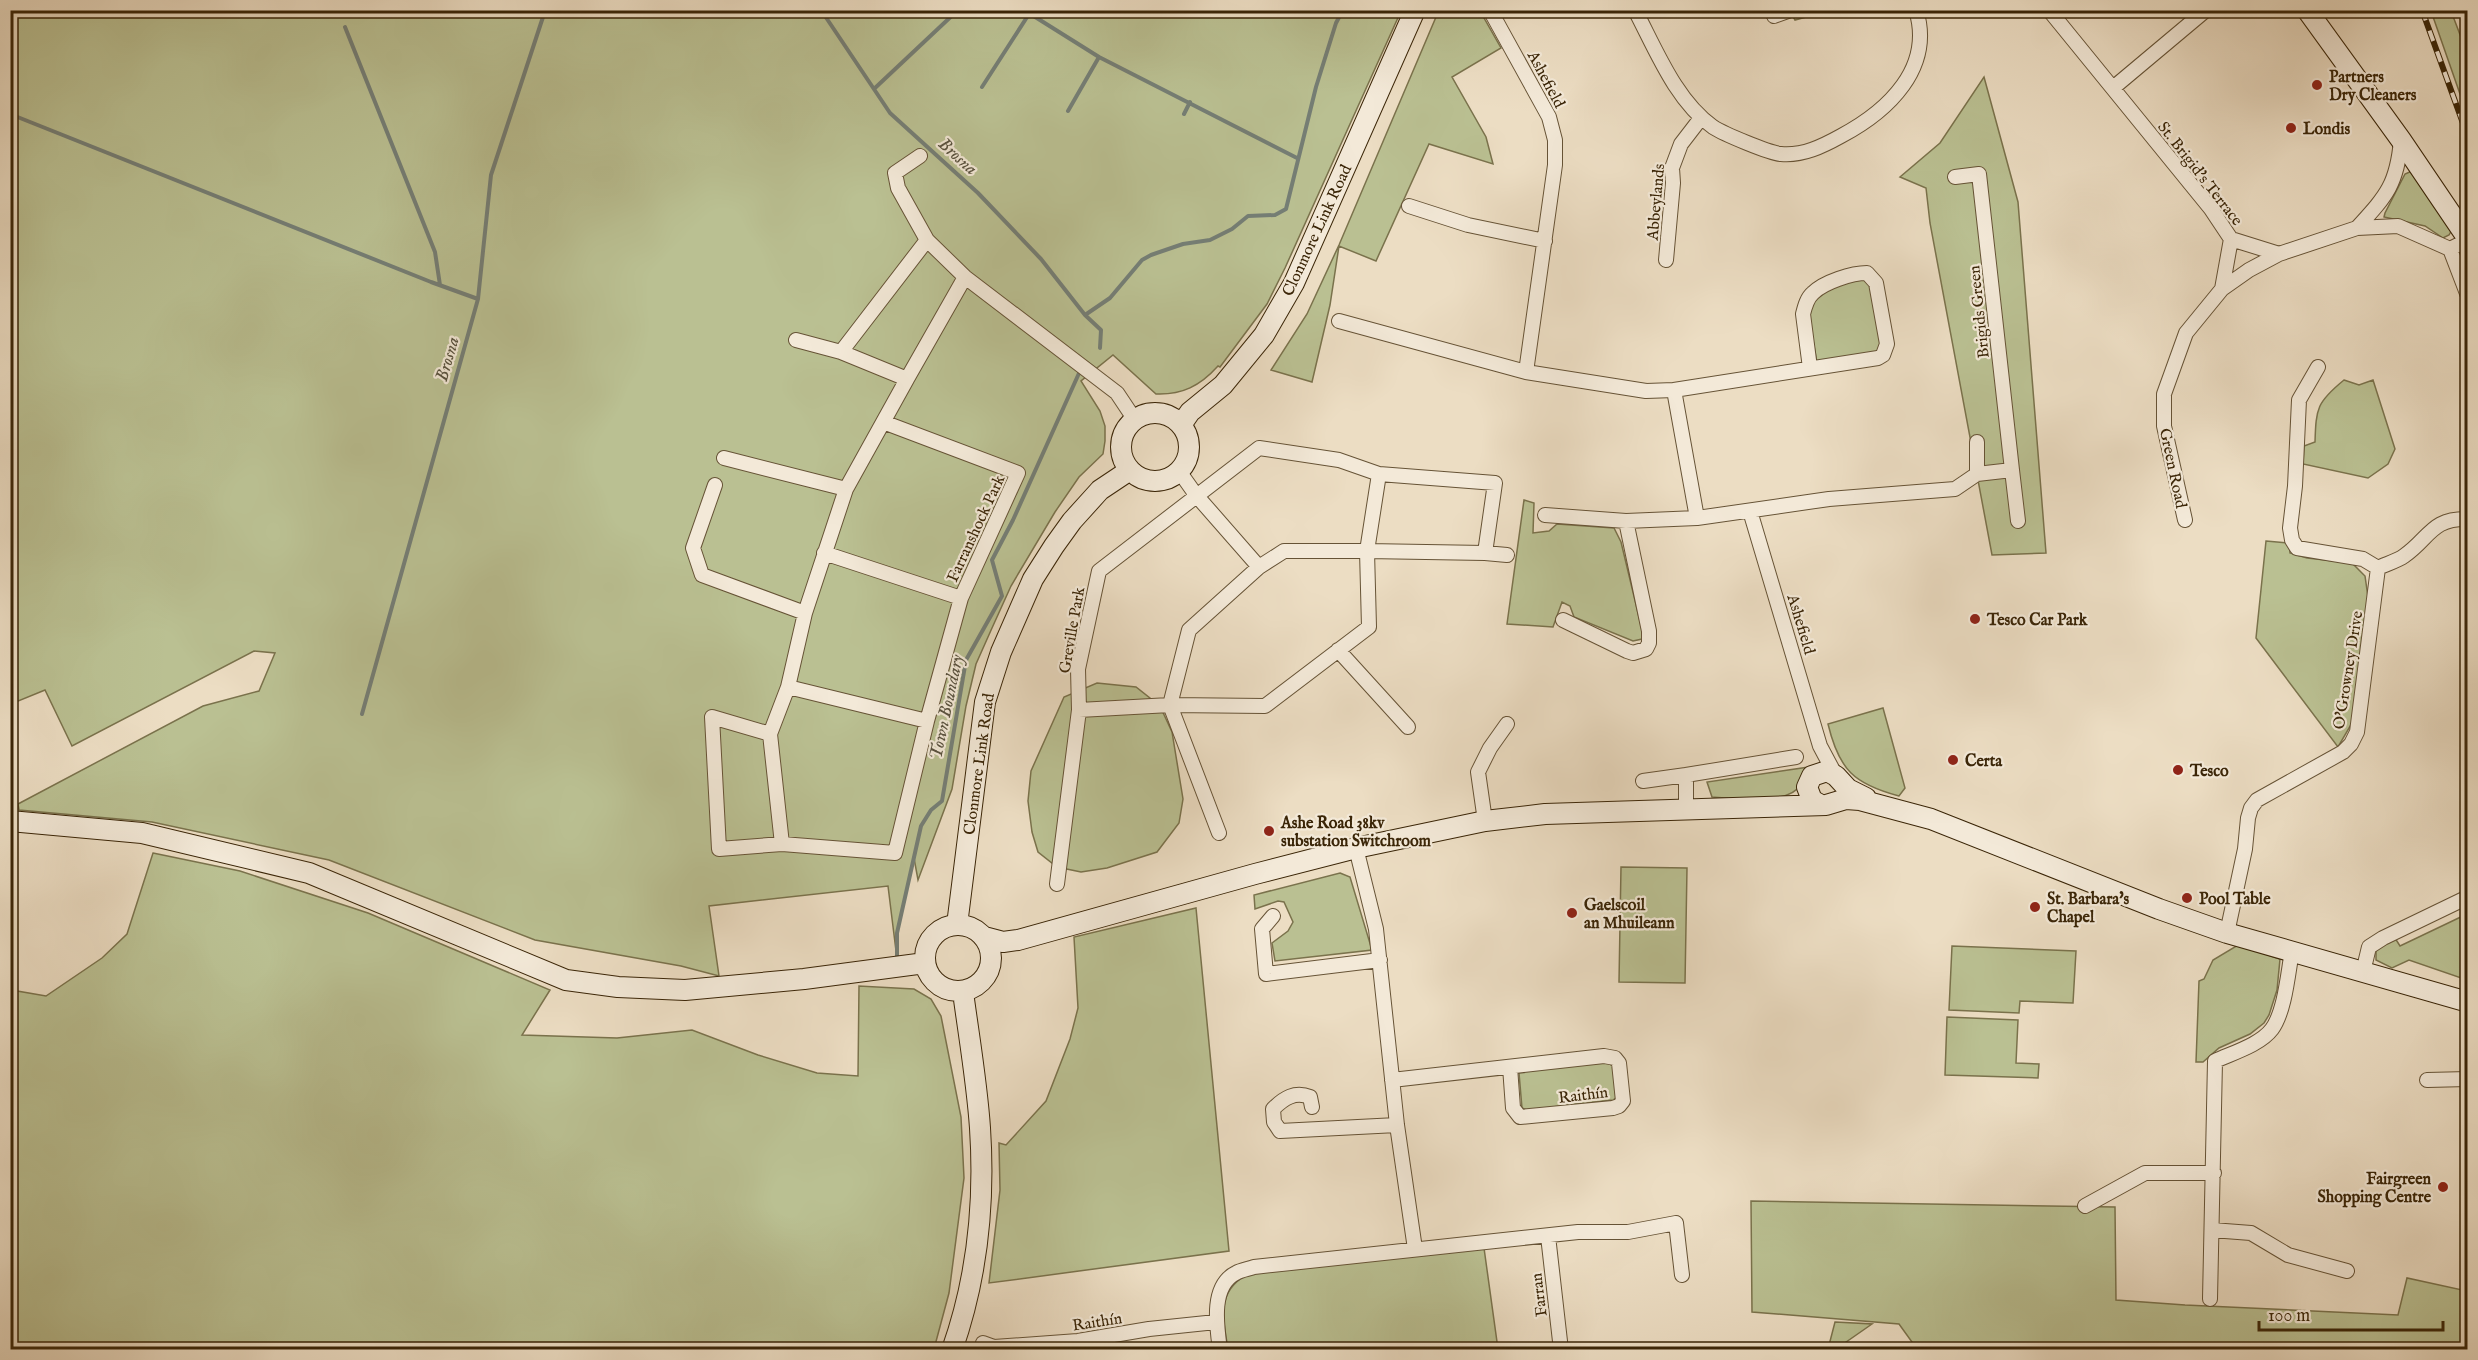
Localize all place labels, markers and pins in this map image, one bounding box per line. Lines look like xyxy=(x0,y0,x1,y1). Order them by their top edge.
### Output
place label: Partners Dry Cleaners xyxy=(2329,68,2417,106)
marker: Partners Dry Cleaners xyxy=(2310,78,2324,92)
place label: Londis xyxy=(2303,120,2350,140)
marker: Londis xyxy=(2284,121,2298,135)
place label: Tesco Car Park xyxy=(1986,611,2088,631)
marker: Tesco Car Park xyxy=(1968,612,1982,626)
place label: Certa xyxy=(1965,752,2003,772)
marker: Certa xyxy=(1946,753,1960,767)
place label: Tesco xyxy=(2189,762,2229,782)
marker: Tesco xyxy=(2171,763,2185,777)
place label: Ashe Road 38kv substation Switchroom xyxy=(1280,814,1432,852)
marker: Ashe Road 38kv substation Switchroom xyxy=(1262,824,1276,838)
place label: St. Barbara's Chapel xyxy=(2047,890,2130,928)
place label: Pool Table xyxy=(2199,890,2271,910)
marker: Pool Table xyxy=(2180,891,2194,905)
place label: Gaelscoil an Mhuileann xyxy=(1584,896,1675,934)
marker: St. Barbara's Chapel xyxy=(2028,900,2042,914)
marker: Gaelscoil an Mhuileann xyxy=(1565,906,1579,920)
place label: Fairgreen Shopping Centre xyxy=(2317,1170,2432,1208)
marker: Fairgreen Shopping Centre xyxy=(2436,1180,2450,1194)

